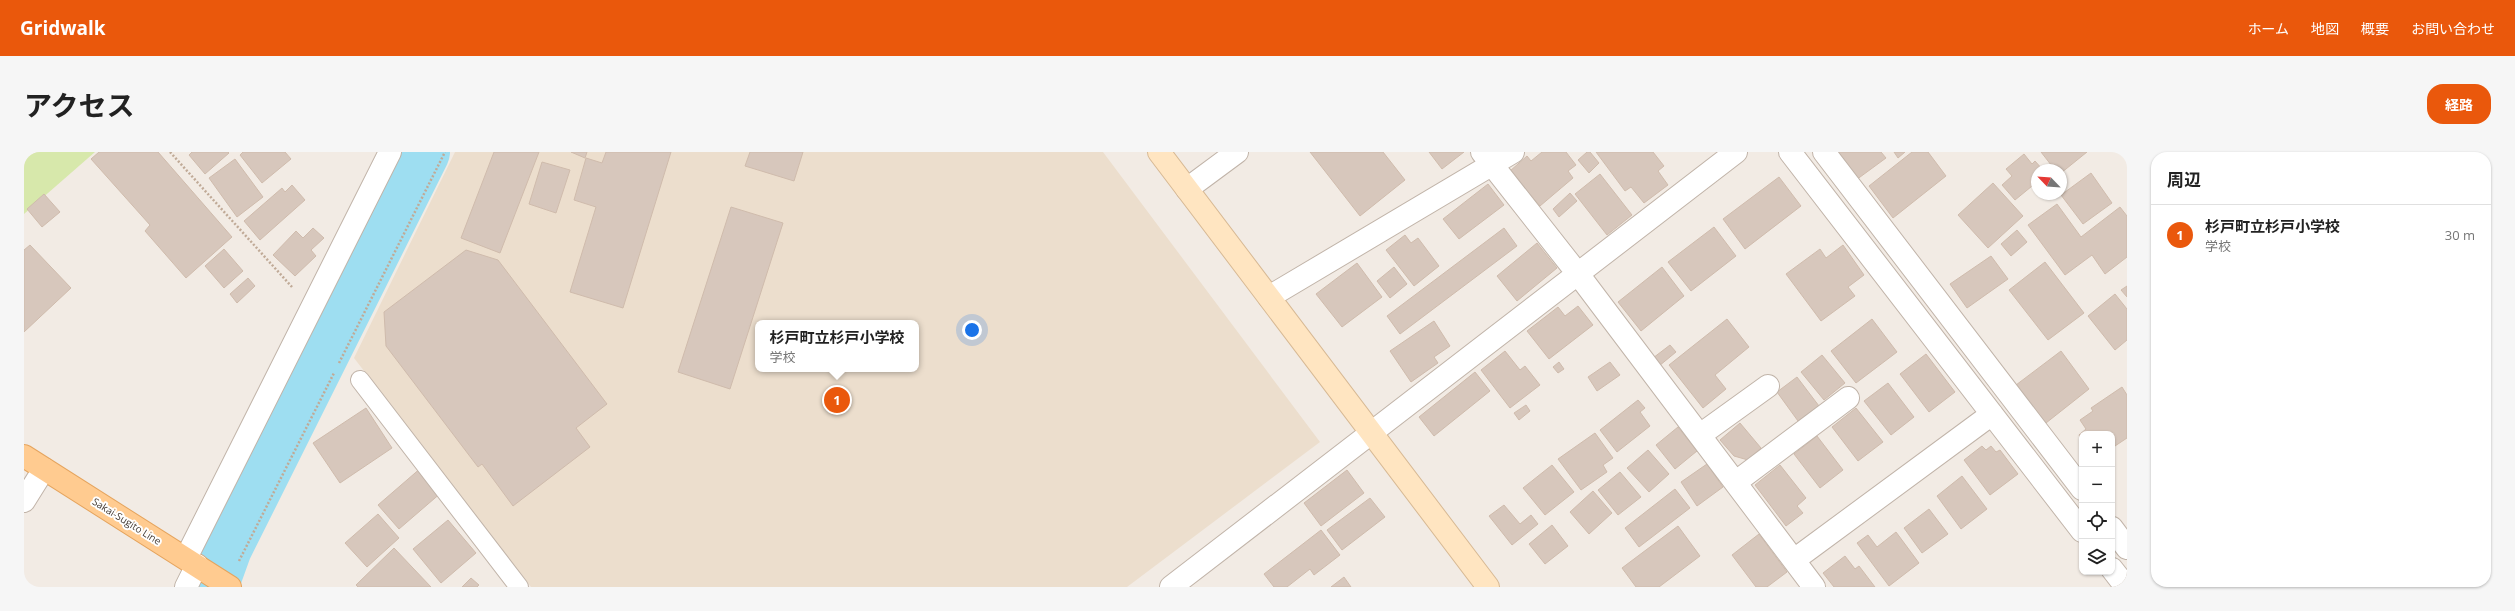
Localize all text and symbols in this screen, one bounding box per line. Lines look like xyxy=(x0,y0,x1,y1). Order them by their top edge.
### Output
text: Gridwalk xyxy=(20,15,106,41)
text: ホーム xyxy=(2247,19,2289,38)
text: 地図 xyxy=(2311,19,2339,38)
text: 概要 xyxy=(2361,19,2389,38)
text: お問い合わせ xyxy=(2411,19,2495,38)
button: 経路 xyxy=(2427,84,2491,124)
text: アクセス xyxy=(24,86,135,124)
north arrow xyxy=(2031,164,2067,200)
text: 周辺 xyxy=(2167,168,2201,191)
text: 杉戸町立杉戸小学校 xyxy=(2205,216,2340,236)
text: 1 xyxy=(2176,226,2184,244)
text: 30 m xyxy=(2445,226,2475,244)
text: 学校 xyxy=(2205,237,2231,255)
popup xyxy=(755,320,919,372)
your location xyxy=(962,320,982,340)
text: 杉戸町立杉戸小学校 xyxy=(769,327,905,347)
text: 学校 xyxy=(769,348,796,366)
pin: 1 xyxy=(824,385,850,415)
map controls xyxy=(2079,431,2115,575)
button: + xyxy=(2079,431,2115,467)
button: − xyxy=(2079,467,2115,503)
street label: Sakai-Sugito Line xyxy=(90,494,164,548)
button: locate xyxy=(2079,503,2115,539)
button: layers xyxy=(2079,539,2115,575)

